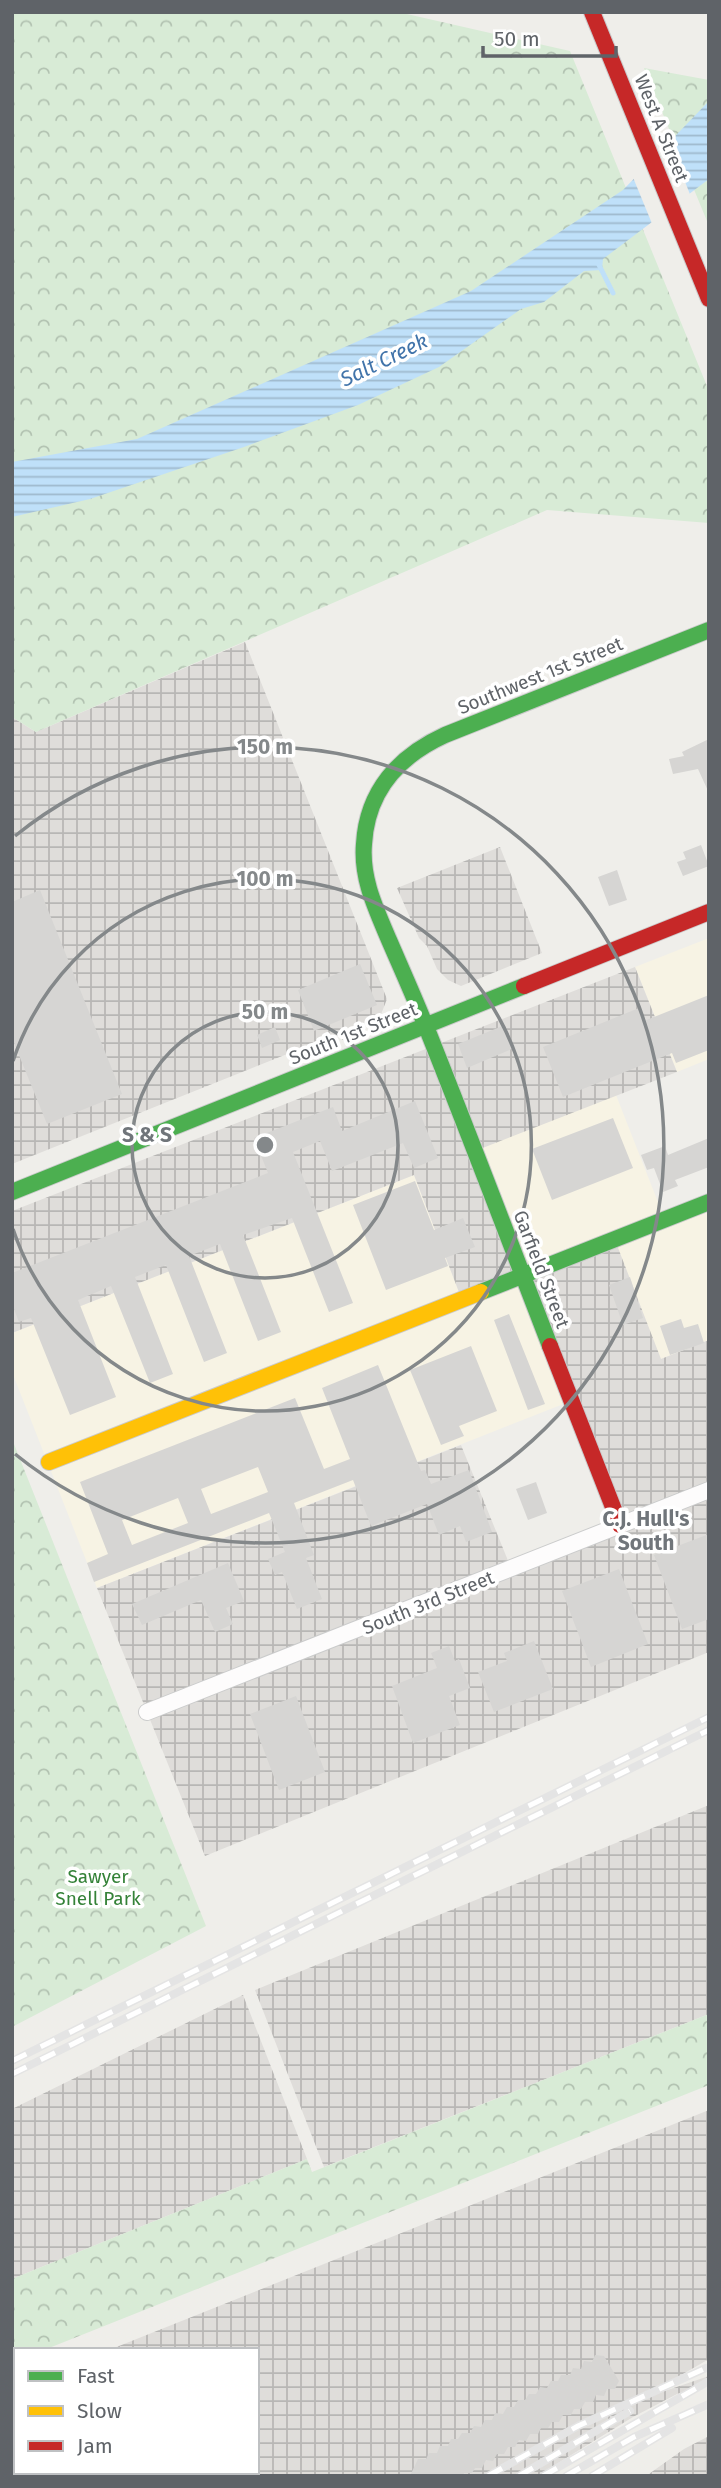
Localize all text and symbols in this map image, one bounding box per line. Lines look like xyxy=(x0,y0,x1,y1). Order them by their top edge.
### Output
scale bar xyxy=(483,14,616,58)
text: 50 m xyxy=(494,26,540,52)
street label: West A Street xyxy=(630,71,694,186)
water label: Salt Creek xyxy=(335,328,432,393)
street label: Southwest 1st Street xyxy=(454,632,626,719)
text: 150 m xyxy=(237,734,293,760)
text: 100 m xyxy=(236,866,294,892)
street label: South 1st Street xyxy=(286,997,421,1070)
text: 50 m xyxy=(242,999,288,1025)
district label: S & S xyxy=(122,1122,172,1148)
centre of rings xyxy=(253,1133,277,1157)
street label: Garfield Street xyxy=(509,1207,575,1331)
district label: C.J. Hull's South xyxy=(603,1506,689,1556)
street label: South 3rd Street xyxy=(359,1566,497,1639)
park label: Sawyer Snell Park xyxy=(55,1865,141,1910)
legend xyxy=(14,2348,259,2474)
text: Fast xyxy=(77,2363,115,2389)
text: Slow xyxy=(77,2398,122,2424)
text: Jam xyxy=(77,2433,113,2459)

